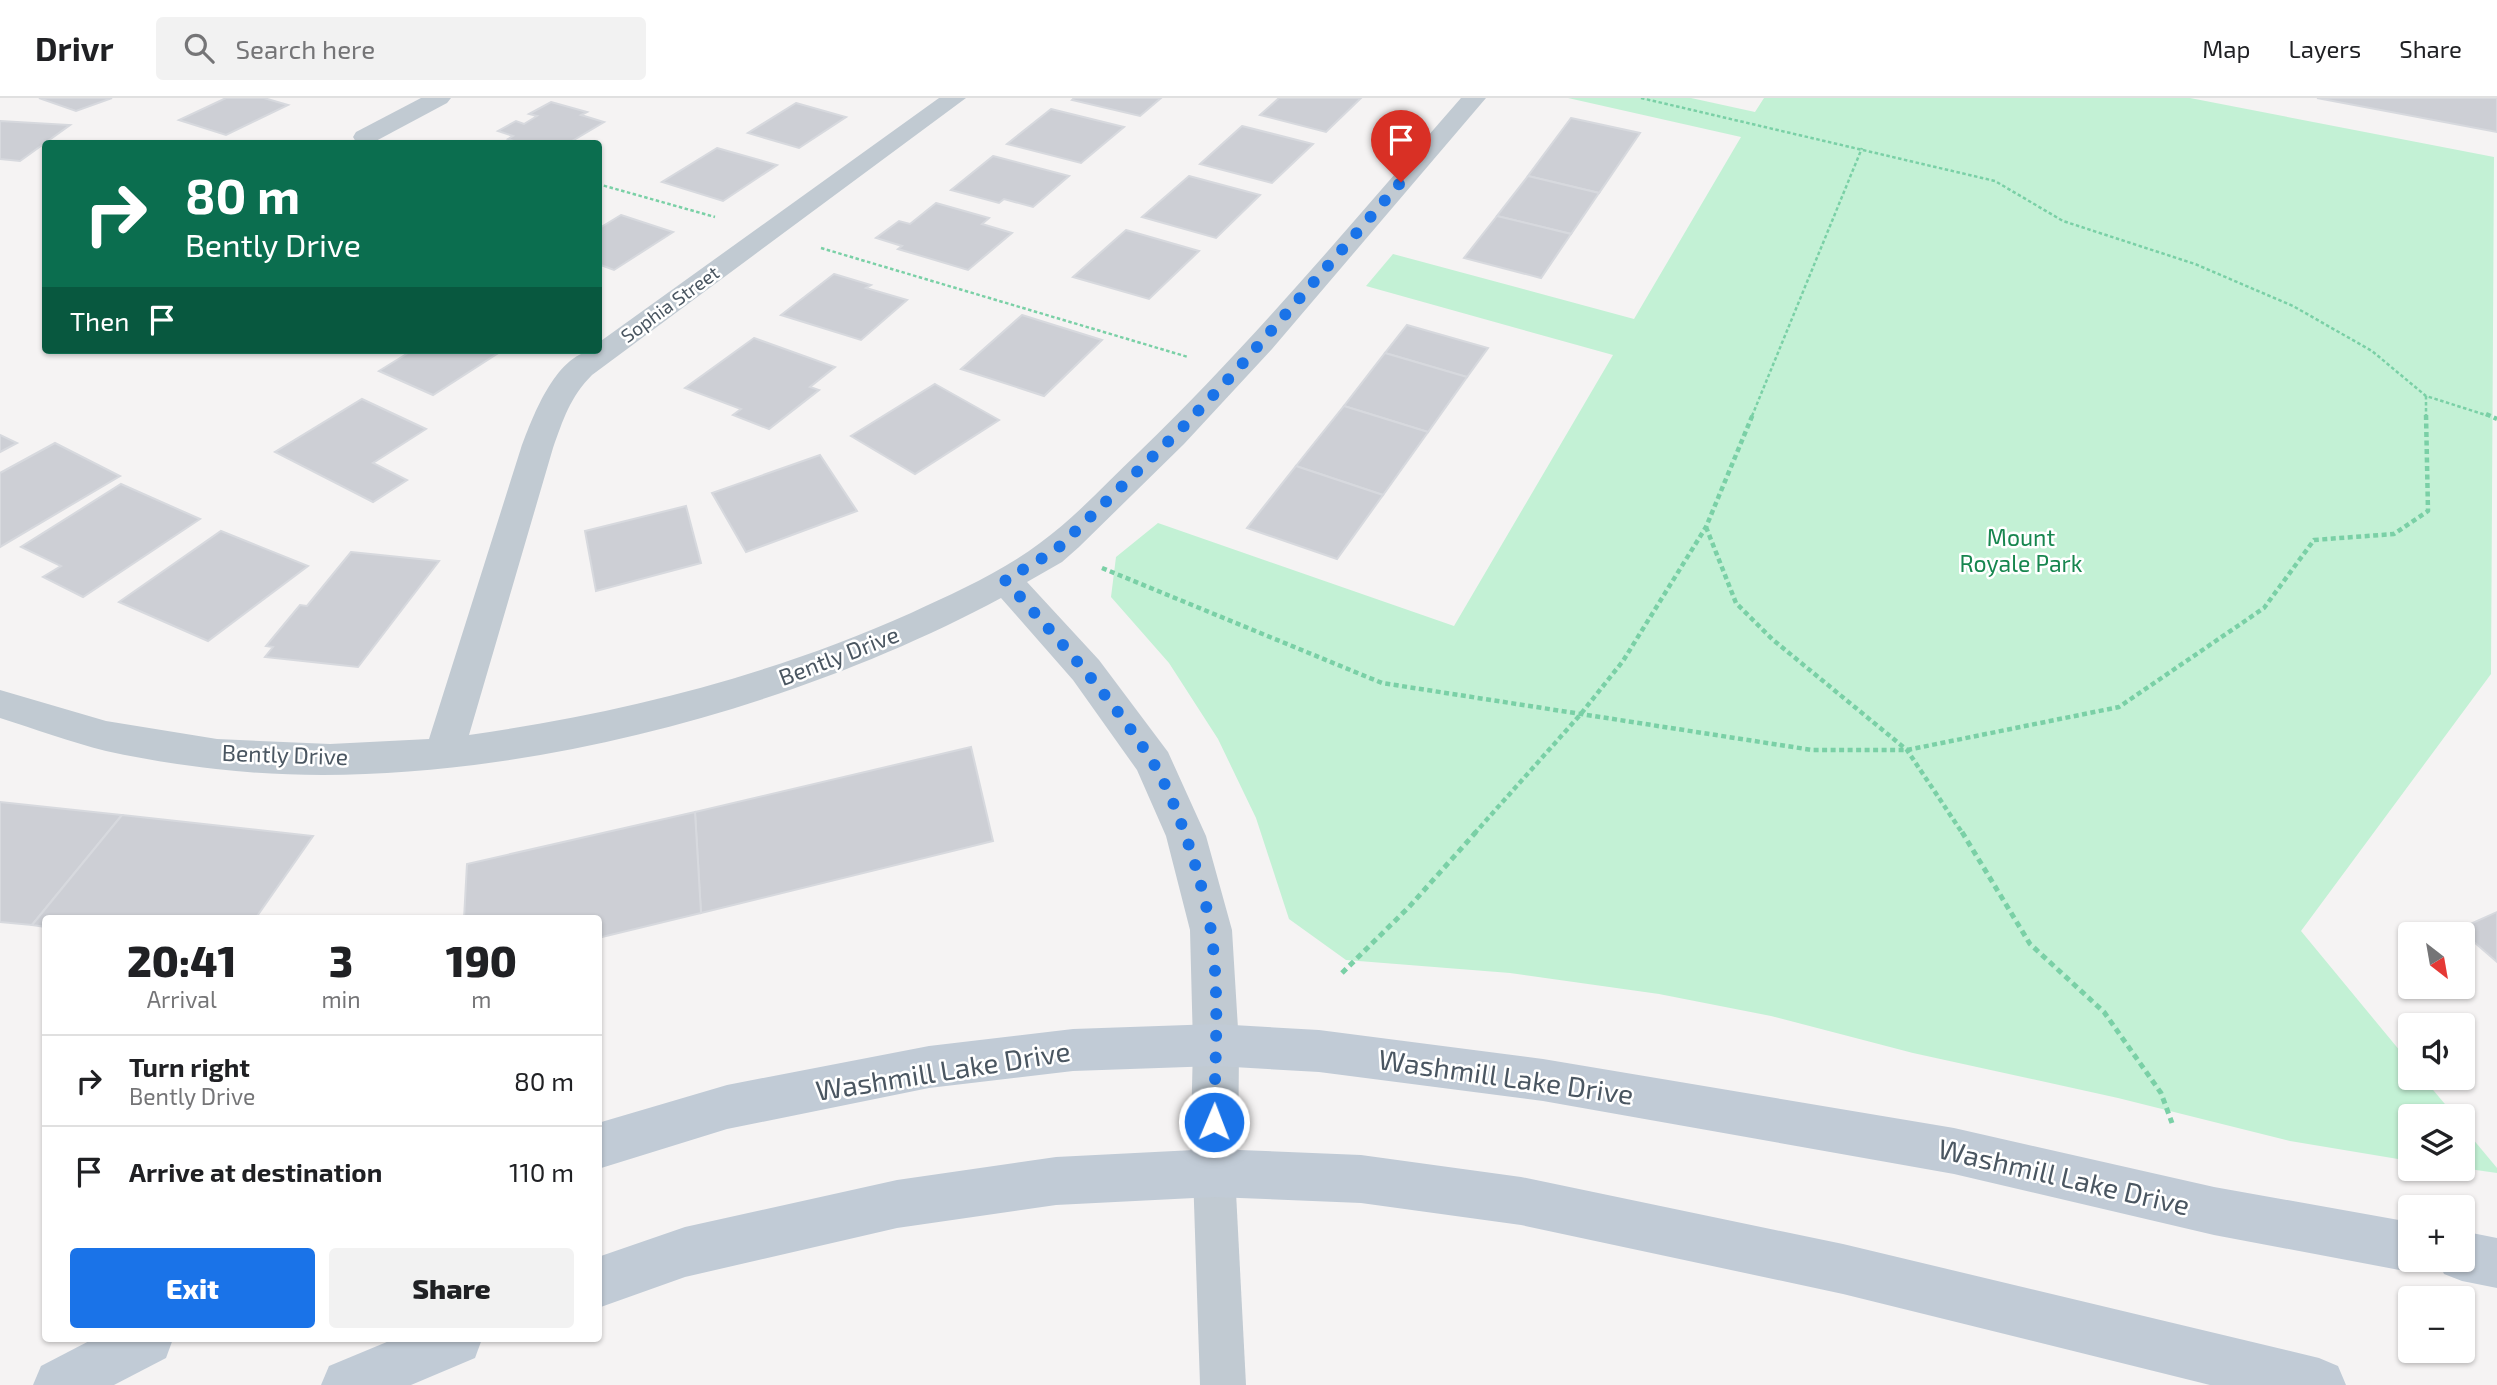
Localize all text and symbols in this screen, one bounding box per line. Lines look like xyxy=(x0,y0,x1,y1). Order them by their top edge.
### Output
search box xyxy=(156,17,646,80)
text: Drivr xyxy=(35,28,114,68)
icon: search xyxy=(180,29,218,67)
text: Search here xyxy=(236,33,375,64)
text: Map xyxy=(2202,34,2250,63)
text: Layers xyxy=(2288,34,2361,63)
text: Share xyxy=(2399,34,2462,63)
pin xyxy=(1371,110,1431,182)
icon: arrive xyxy=(1382,121,1420,159)
text: 80 m xyxy=(185,165,300,224)
icon: right xyxy=(70,168,161,259)
text: Bently Drive xyxy=(185,225,361,263)
street label: Sophia Street xyxy=(616,260,723,347)
icon: arrive xyxy=(143,301,181,339)
text: Then xyxy=(70,305,129,336)
park label: Mount Royale Park xyxy=(1959,523,2083,577)
street label: Bently Drive xyxy=(775,619,903,691)
street label: Bently Drive xyxy=(221,738,349,770)
north arrow xyxy=(2398,922,2474,999)
map controls xyxy=(2398,922,2475,1363)
text: 20:41 xyxy=(127,935,236,985)
text: 3 xyxy=(329,935,353,985)
text: 190 xyxy=(446,935,517,985)
text: Arrival xyxy=(147,985,217,1013)
text: min xyxy=(321,985,361,1013)
text: m xyxy=(471,985,491,1013)
button: sound xyxy=(2398,1013,2475,1090)
street label: Washmill Lake Drive xyxy=(813,1033,1072,1107)
street label: Washmill Lake Drive xyxy=(1376,1041,1636,1111)
text: Turn right xyxy=(129,1051,250,1082)
icon: right xyxy=(70,1062,108,1100)
text: 80 m xyxy=(514,1065,574,1096)
text: Bently Drive xyxy=(129,1082,255,1110)
position arrow xyxy=(1177,1085,1251,1159)
button: layers xyxy=(2398,1104,2475,1181)
street label: Washmill Lake Drive xyxy=(1935,1131,2193,1222)
icon: arrive xyxy=(70,1153,108,1191)
text: Arrive at destination xyxy=(129,1156,382,1187)
text: 110 m xyxy=(509,1156,574,1187)
button: + xyxy=(2398,1195,2475,1272)
button: Exit xyxy=(70,1248,315,1328)
button: Share xyxy=(329,1248,574,1328)
button: − xyxy=(2398,1286,2475,1363)

